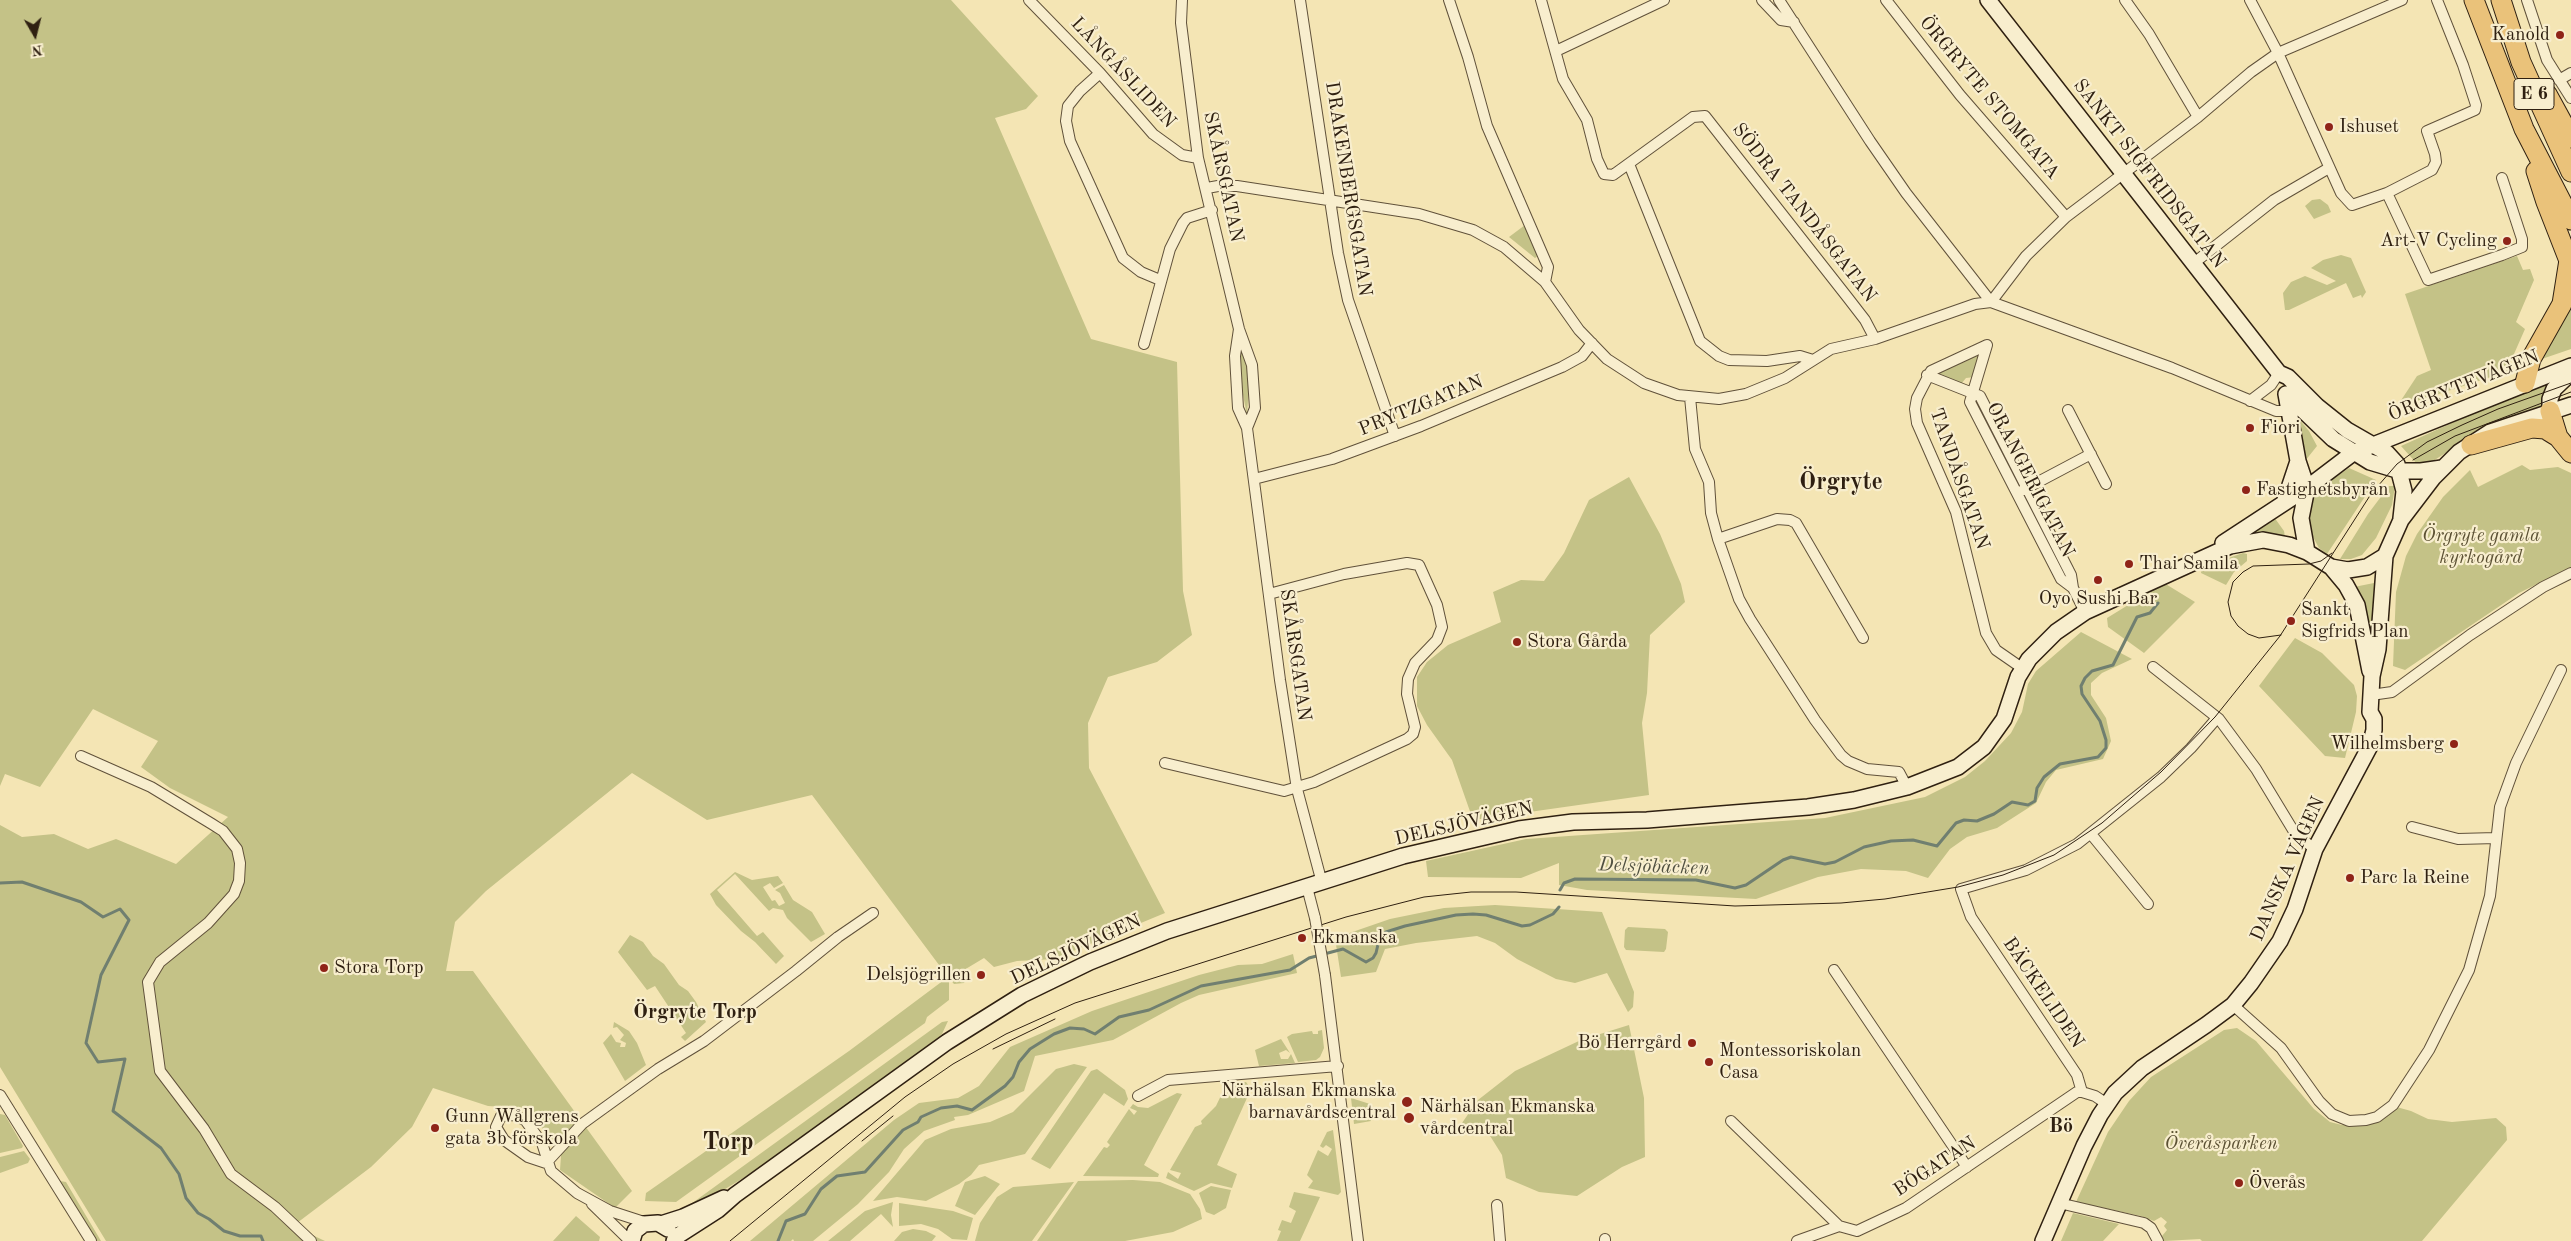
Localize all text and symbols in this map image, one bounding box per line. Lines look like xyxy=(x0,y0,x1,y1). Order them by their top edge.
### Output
north arrow xyxy=(10,10,60,60)
street label: ÖRGRYTE STOMGATA xyxy=(1914,12,2064,184)
street label: LÅNGÅSLIDEN xyxy=(1066,13,1180,133)
place label: Kanold xyxy=(2492,24,2550,46)
marker: Kanold xyxy=(2554,29,2566,41)
text: N xyxy=(31,42,43,58)
street label: SANKT SIGFRIDSGATAN xyxy=(2068,75,2230,273)
road number: E 6 xyxy=(2514,78,2554,110)
street label: DRAKENBERGSGATAN xyxy=(1320,80,1376,298)
street label: SKÅRSGATAN xyxy=(1198,110,1248,244)
place label: Ishuset xyxy=(2339,116,2399,138)
street label: SÖDRA TANDÅSGATAN xyxy=(1727,119,1881,307)
marker: Ishuset xyxy=(2323,121,2335,133)
place label: Art-V Cycling xyxy=(2380,230,2497,252)
marker: Art-V Cycling xyxy=(2501,235,2513,247)
street label: ÖRGRYTEVÄGEN xyxy=(2385,345,2543,427)
street label: PRYTZGATAN xyxy=(1355,371,1487,441)
street label: ORANGERIGATAN xyxy=(1981,399,2079,561)
street label: TANDÅSGATAN xyxy=(1924,405,1994,553)
place label: Fiori xyxy=(2260,417,2300,439)
marker: Fiori xyxy=(2244,422,2256,434)
district label: Örgryte xyxy=(1799,469,1883,497)
place label: Fastighetsbyrån xyxy=(2256,479,2389,501)
marker: Fastighetsbyrån xyxy=(2240,484,2252,496)
park label: Örgryte gamla kyrkogård xyxy=(2422,525,2540,569)
place label: Thai Samila xyxy=(2139,553,2239,575)
marker: Thai Samila xyxy=(2123,558,2135,570)
marker: Oyo Sushi Bar xyxy=(2092,574,2104,586)
street label: SKÅRSGATAN xyxy=(1274,587,1316,723)
place label: Oyo Sushi Bar xyxy=(2039,588,2157,610)
place label: Sankt Sigfrids Plan xyxy=(2301,599,2409,643)
marker: Sankt Sigfrids Plan xyxy=(2285,615,2297,627)
place label: Stora Gårda xyxy=(1527,631,1628,653)
marker: Stora Gårda xyxy=(1511,636,1523,648)
place label: Wilhelmsberg xyxy=(2330,733,2444,755)
marker: Wilhelmsberg xyxy=(2448,738,2460,750)
street label: DANSKA VÄGEN xyxy=(2246,793,2330,945)
street label: DELSJÖVÄGEN xyxy=(1393,797,1535,851)
water label: Delsjöbäcken xyxy=(1598,853,1710,881)
place label: Parc la Reine xyxy=(2360,867,2469,889)
marker: Parc la Reine xyxy=(2344,872,2356,884)
street label: DELSJÖVÄGEN xyxy=(1007,910,1145,990)
place label: Ekmanska xyxy=(1312,927,1397,949)
marker: Ekmanska xyxy=(1296,932,1308,944)
street label: BÄCKELIDEN xyxy=(1997,933,2089,1053)
place label: Stora Torp xyxy=(334,957,424,979)
marker: Stora Torp xyxy=(318,962,330,974)
place label: Delsjögrillen xyxy=(866,964,971,986)
marker: Delsjögrillen xyxy=(975,969,987,981)
district label: Örgryte Torp xyxy=(633,999,757,1025)
place label: Bö Herrgård xyxy=(1578,1032,1682,1054)
marker: Bö Herrgård xyxy=(1686,1037,1698,1049)
place label: Montessoriskolan Casa xyxy=(1719,1040,1861,1084)
marker: Montessoriskolan Casa xyxy=(1703,1056,1715,1068)
place label: Närhälsan Ekmanska barnavårdscentral xyxy=(1221,1080,1396,1124)
marker: Närhälsan Ekmanska barnavårdscentral xyxy=(1400,1095,1414,1109)
place label: Närhälsan Ekmanska vårdcentral xyxy=(1420,1096,1595,1140)
place label: Gunn Wållgrens gata 3b förskola xyxy=(445,1106,579,1150)
marker: Närhälsan Ekmanska vårdcentral xyxy=(1402,1111,1416,1125)
district label: Bö xyxy=(2049,1115,2073,1139)
marker: Gunn Wållgrens gata 3b förskola xyxy=(429,1122,441,1134)
district label: Torp xyxy=(702,1129,754,1157)
street label: BÖGATAN xyxy=(1890,1132,1980,1202)
park label: Överåsparken xyxy=(2164,1133,2278,1155)
place label: Överås xyxy=(2249,1172,2306,1194)
marker: Överås xyxy=(2233,1177,2245,1189)

